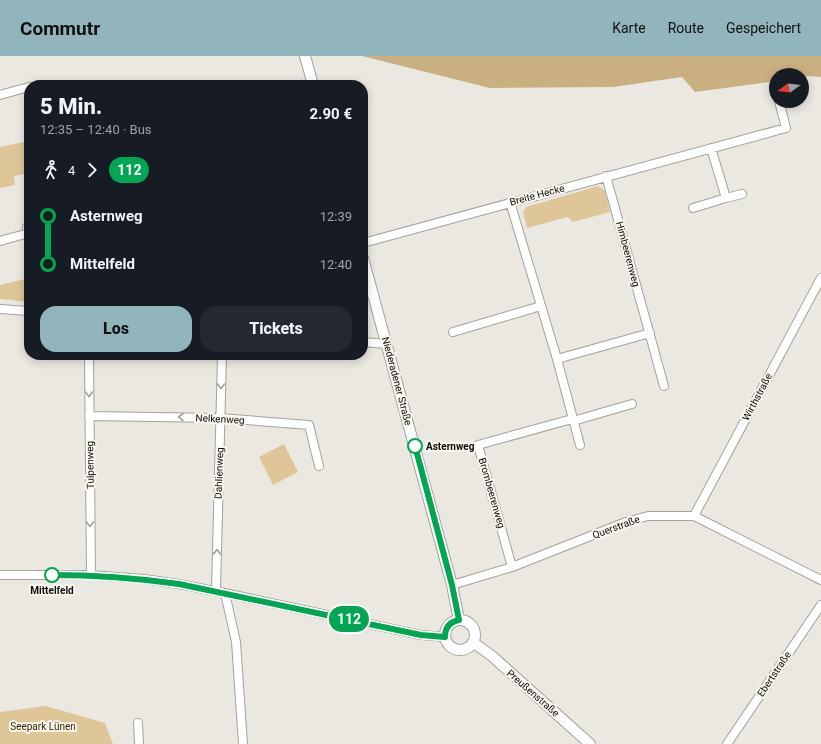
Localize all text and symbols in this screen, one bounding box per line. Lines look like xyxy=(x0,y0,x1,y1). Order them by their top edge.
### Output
text: Commutr xyxy=(20,17,100,40)
text: Karte xyxy=(612,20,646,36)
text: Route xyxy=(668,20,704,36)
text: Gespeichert xyxy=(726,20,801,36)
north arrow xyxy=(769,68,809,108)
map controls xyxy=(769,68,809,108)
text: 5 Min. xyxy=(40,94,102,119)
text: 2.90 € xyxy=(309,105,352,123)
text: 12:35 – 12:40 · Bus xyxy=(40,122,152,137)
icon: walk xyxy=(40,159,62,181)
icon: forward xyxy=(81,159,103,181)
text: 112 xyxy=(117,162,141,178)
text: 4 xyxy=(68,163,75,178)
street label: Breite Hecke xyxy=(508,182,566,208)
text: Asternweg xyxy=(70,207,143,225)
text: 12:39 xyxy=(320,209,352,224)
street label: Himbeerenweg xyxy=(614,220,642,288)
text: Mittelfeld xyxy=(70,255,135,273)
text: 12:40 xyxy=(320,257,352,272)
button: Los xyxy=(40,306,192,352)
button: Tickets xyxy=(200,306,352,352)
street label: Niederadener Straße xyxy=(380,336,414,426)
street label: Wirthstraße xyxy=(740,371,774,423)
one-way arrow xyxy=(217,383,225,389)
one-way arrow xyxy=(85,391,93,397)
street label: Nelkenweg xyxy=(195,412,245,426)
one-way arrow xyxy=(178,413,184,421)
marker: Asternweg xyxy=(407,438,423,454)
street label: Tulpenweg xyxy=(84,441,96,489)
place label: Asternweg xyxy=(426,441,475,452)
street label: Dahlienweg xyxy=(213,447,225,499)
street label: Brombeerenweg xyxy=(477,457,507,529)
street label: Querstraße xyxy=(591,513,641,541)
one-way arrow xyxy=(86,521,94,527)
one-way arrow xyxy=(213,549,221,555)
marker: Mittelfeld xyxy=(44,567,60,583)
place label: Mittelfeld xyxy=(30,585,74,596)
line badge: 112 xyxy=(326,606,372,632)
text: 112 xyxy=(337,611,361,627)
street label: Ebertstraße xyxy=(755,649,793,699)
street label: Preußenstraße xyxy=(505,667,561,719)
park label: Seepark Lünen xyxy=(10,721,76,732)

